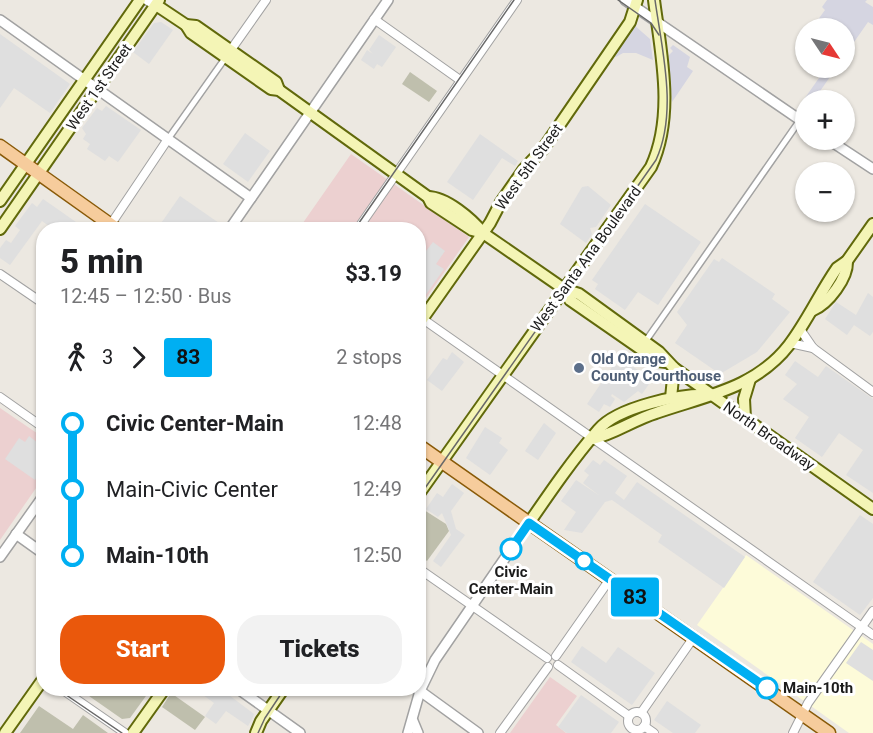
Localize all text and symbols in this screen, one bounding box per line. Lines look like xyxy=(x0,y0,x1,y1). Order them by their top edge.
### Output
north arrow xyxy=(795,18,855,78)
map controls xyxy=(795,18,855,222)
street label: West 1st Street xyxy=(62,40,136,134)
button: + xyxy=(795,90,855,150)
street label: West 5th Street xyxy=(492,120,566,214)
button: − xyxy=(795,162,855,222)
street label: West Santa Ana Boulevard xyxy=(527,183,645,335)
text: 5 min xyxy=(60,242,143,281)
text: $3.19 xyxy=(345,261,402,286)
text: 12:45 – 12:50 · Bus xyxy=(60,284,232,308)
icon: walk xyxy=(60,341,93,374)
icon: forward xyxy=(122,341,155,374)
text: 3 xyxy=(102,345,113,369)
text: 83 xyxy=(176,345,200,369)
text: 2 stops xyxy=(336,345,402,369)
place label: Old Orange County Courthouse xyxy=(591,350,721,385)
marker: Old Orange County Courthouse xyxy=(572,361,586,375)
street label: North Broadway xyxy=(720,398,818,474)
text: Civic Center-Main xyxy=(106,411,284,436)
text: 12:48 xyxy=(352,411,402,435)
text: Main-Civic Center xyxy=(106,477,278,502)
text: 12:49 xyxy=(352,477,402,501)
marker: Civic Center-Main xyxy=(500,538,522,560)
text: Main-10th xyxy=(106,543,209,568)
text: 12:50 xyxy=(352,543,402,567)
unlabelled marker xyxy=(575,552,593,570)
place label: Civic Center-Main xyxy=(469,563,553,598)
line badge: 83 xyxy=(608,578,662,616)
text: 83 xyxy=(623,585,647,609)
button: Start xyxy=(60,615,225,684)
button: Tickets xyxy=(237,615,402,684)
marker: Main-10th xyxy=(756,677,778,699)
place label: Main-10th xyxy=(783,679,853,697)

